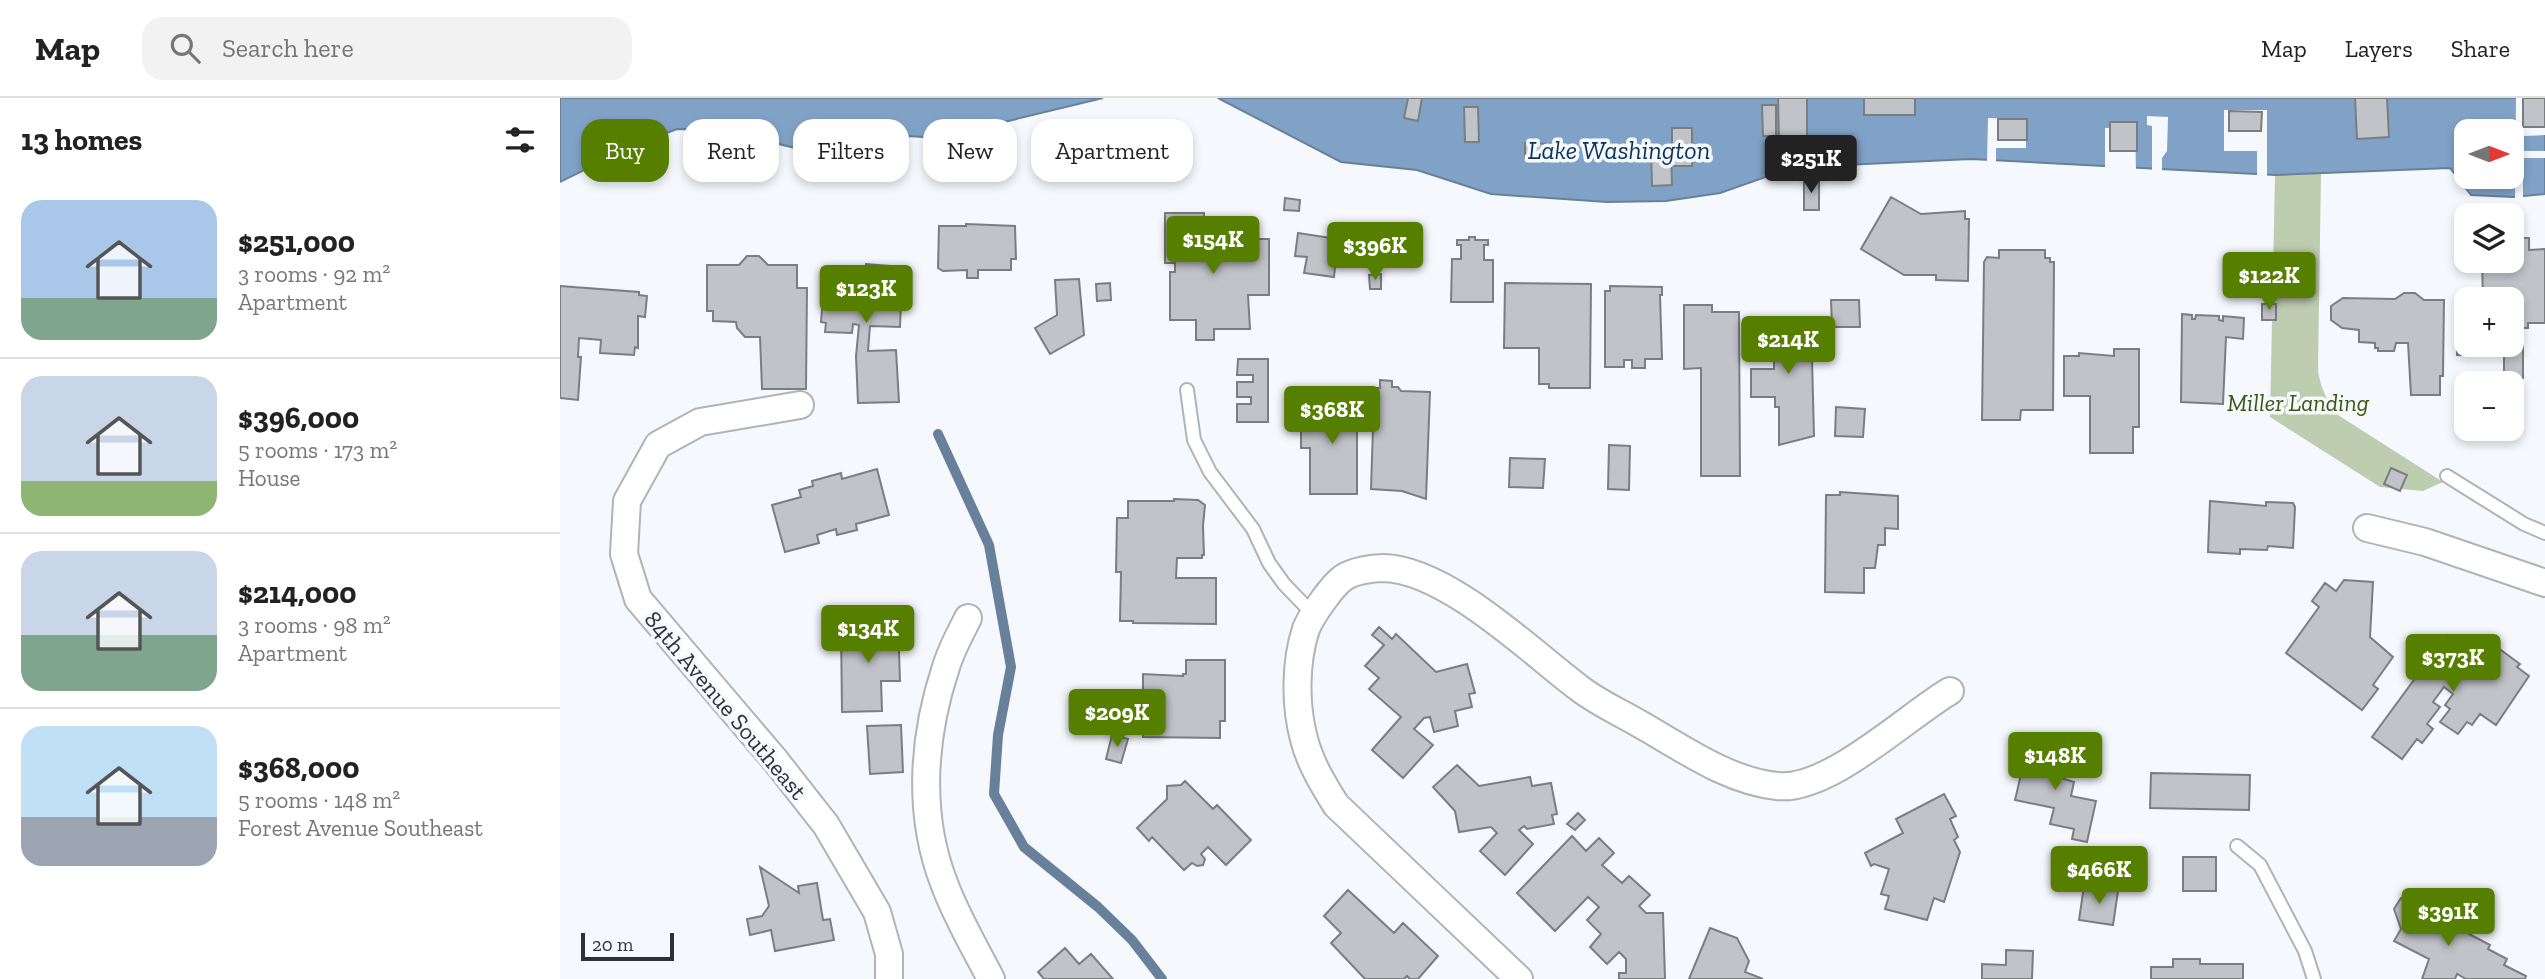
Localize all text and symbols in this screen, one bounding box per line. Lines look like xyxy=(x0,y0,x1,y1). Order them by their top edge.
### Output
search box xyxy=(142,17,632,80)
text: Map xyxy=(35,29,100,68)
icon: search xyxy=(166,29,204,67)
text: Search here xyxy=(222,32,354,64)
text: Map xyxy=(2261,34,2307,63)
text: Layers xyxy=(2345,34,2413,63)
text: Share xyxy=(2451,34,2510,63)
chip: Buy xyxy=(581,119,669,182)
chip: Rent xyxy=(683,119,779,182)
chip: Filters xyxy=(793,119,909,182)
chip: New xyxy=(923,119,1017,182)
chip: Apartment xyxy=(1031,119,1193,182)
north arrow xyxy=(2454,119,2524,189)
map controls xyxy=(2454,119,2524,441)
icon: filters xyxy=(501,121,539,159)
text: 13 homes xyxy=(21,122,142,158)
water label: Lake Washington xyxy=(1528,134,1710,166)
pin: $251K xyxy=(1762,136,1860,195)
text: $251K xyxy=(1781,144,1841,172)
button: layers xyxy=(2454,203,2524,273)
pin: $154K xyxy=(1164,216,1262,276)
pin: $396K xyxy=(1326,222,1424,282)
text: $251,000 xyxy=(238,224,355,260)
text: $154K xyxy=(1182,225,1244,253)
icon: home xyxy=(77,228,161,312)
text: $396K xyxy=(1343,231,1407,259)
pin: $122K xyxy=(2220,252,2318,312)
text: 3 rooms · 92 m² xyxy=(238,260,390,288)
text: $122K xyxy=(2239,261,2299,289)
pin: $123K xyxy=(817,266,915,325)
text: $123K xyxy=(836,274,896,302)
button: + xyxy=(2454,287,2524,357)
text: Apartment xyxy=(238,288,347,316)
pin: $214K xyxy=(1739,316,1837,376)
text: $214K xyxy=(1757,325,1819,353)
button: − xyxy=(2454,371,2524,441)
pin: $368K xyxy=(1283,386,1381,446)
park label: Miller Landing xyxy=(2227,388,2370,417)
text: $368K xyxy=(1300,395,1364,423)
text: $396,000 xyxy=(238,400,359,436)
icon: home xyxy=(77,404,161,488)
text: 5 rooms · 173 m² xyxy=(238,436,397,464)
text: House xyxy=(238,464,300,492)
text: $214,000 xyxy=(238,575,357,611)
icon: home xyxy=(77,579,161,663)
street label: 84th Avenue Southeast xyxy=(639,605,813,805)
pin: $134K xyxy=(819,606,917,665)
text: 3 rooms · 98 m² xyxy=(238,611,391,639)
text: $134K xyxy=(837,614,899,642)
pin: $373K xyxy=(2404,634,2502,694)
text: Apartment xyxy=(238,639,347,667)
text: $373K xyxy=(2422,643,2484,671)
pin: $209K xyxy=(1068,690,1166,749)
text: $209K xyxy=(1085,698,1149,726)
pin: $148K xyxy=(2006,732,2104,792)
text: $148K xyxy=(2024,741,2086,769)
text: $368,000 xyxy=(238,750,359,786)
icon: home xyxy=(77,754,161,838)
text: 5 rooms · 148 m² xyxy=(238,786,400,814)
text: Forest Avenue Southeast xyxy=(238,814,483,842)
pin: $466K xyxy=(2050,846,2148,906)
text: $466K xyxy=(2067,855,2131,883)
pin: $391K xyxy=(2399,888,2497,948)
text: $391K xyxy=(2418,897,2478,925)
scale bar xyxy=(581,930,674,962)
text: 20 m xyxy=(592,933,633,956)

